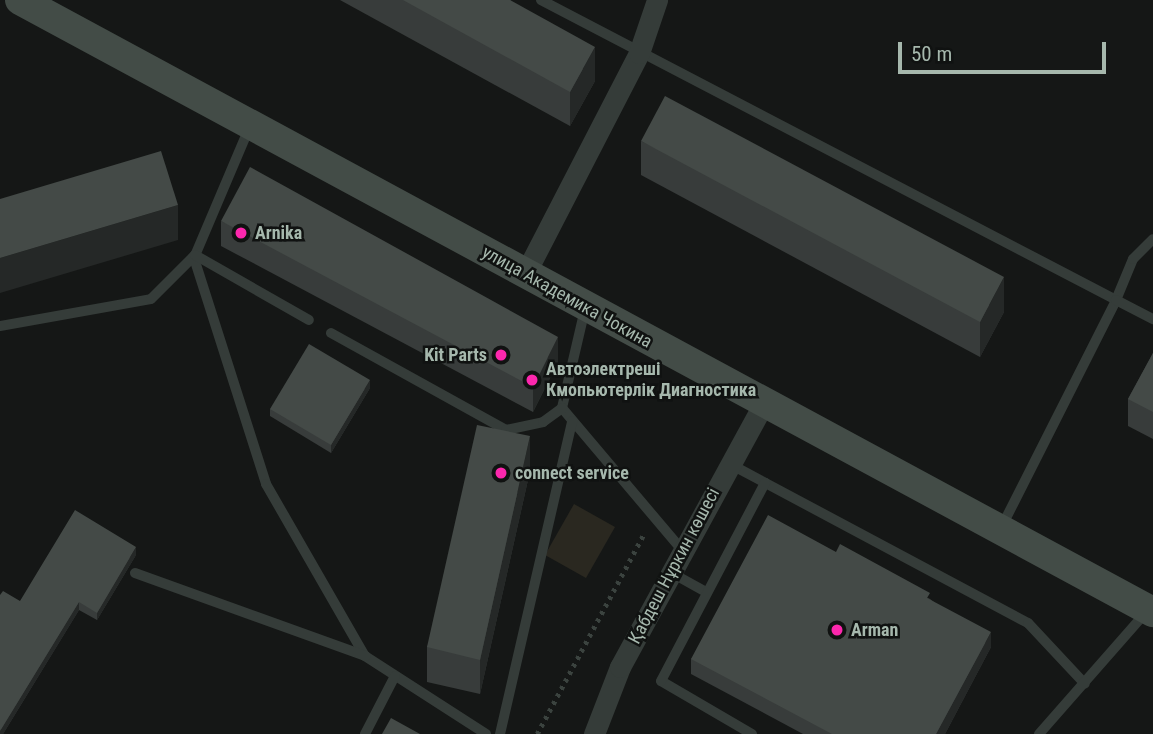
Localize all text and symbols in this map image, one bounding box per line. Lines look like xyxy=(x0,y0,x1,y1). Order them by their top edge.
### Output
scale bar xyxy=(901,28,1109,72)
text: 50 m xyxy=(911,42,952,66)
place label: Arnika xyxy=(255,222,302,244)
marker: Arnika xyxy=(233,225,249,241)
street label: улица Академика Чокина xyxy=(478,241,656,353)
place label: Kit Parts xyxy=(424,344,487,366)
marker: Kit Parts xyxy=(493,347,509,363)
place label: Автоэлектреші Кмопьютерлік Диагностика xyxy=(546,359,756,402)
marker: Автоэлектреші Кмопьютерлік Диагностика xyxy=(524,372,540,388)
place label: connect service xyxy=(515,462,629,484)
marker: connect service xyxy=(493,465,509,481)
street label: Қабдеш Нұркин көшесі xyxy=(624,484,724,648)
place label: Arman xyxy=(851,619,898,641)
marker: Arman xyxy=(829,622,845,638)

